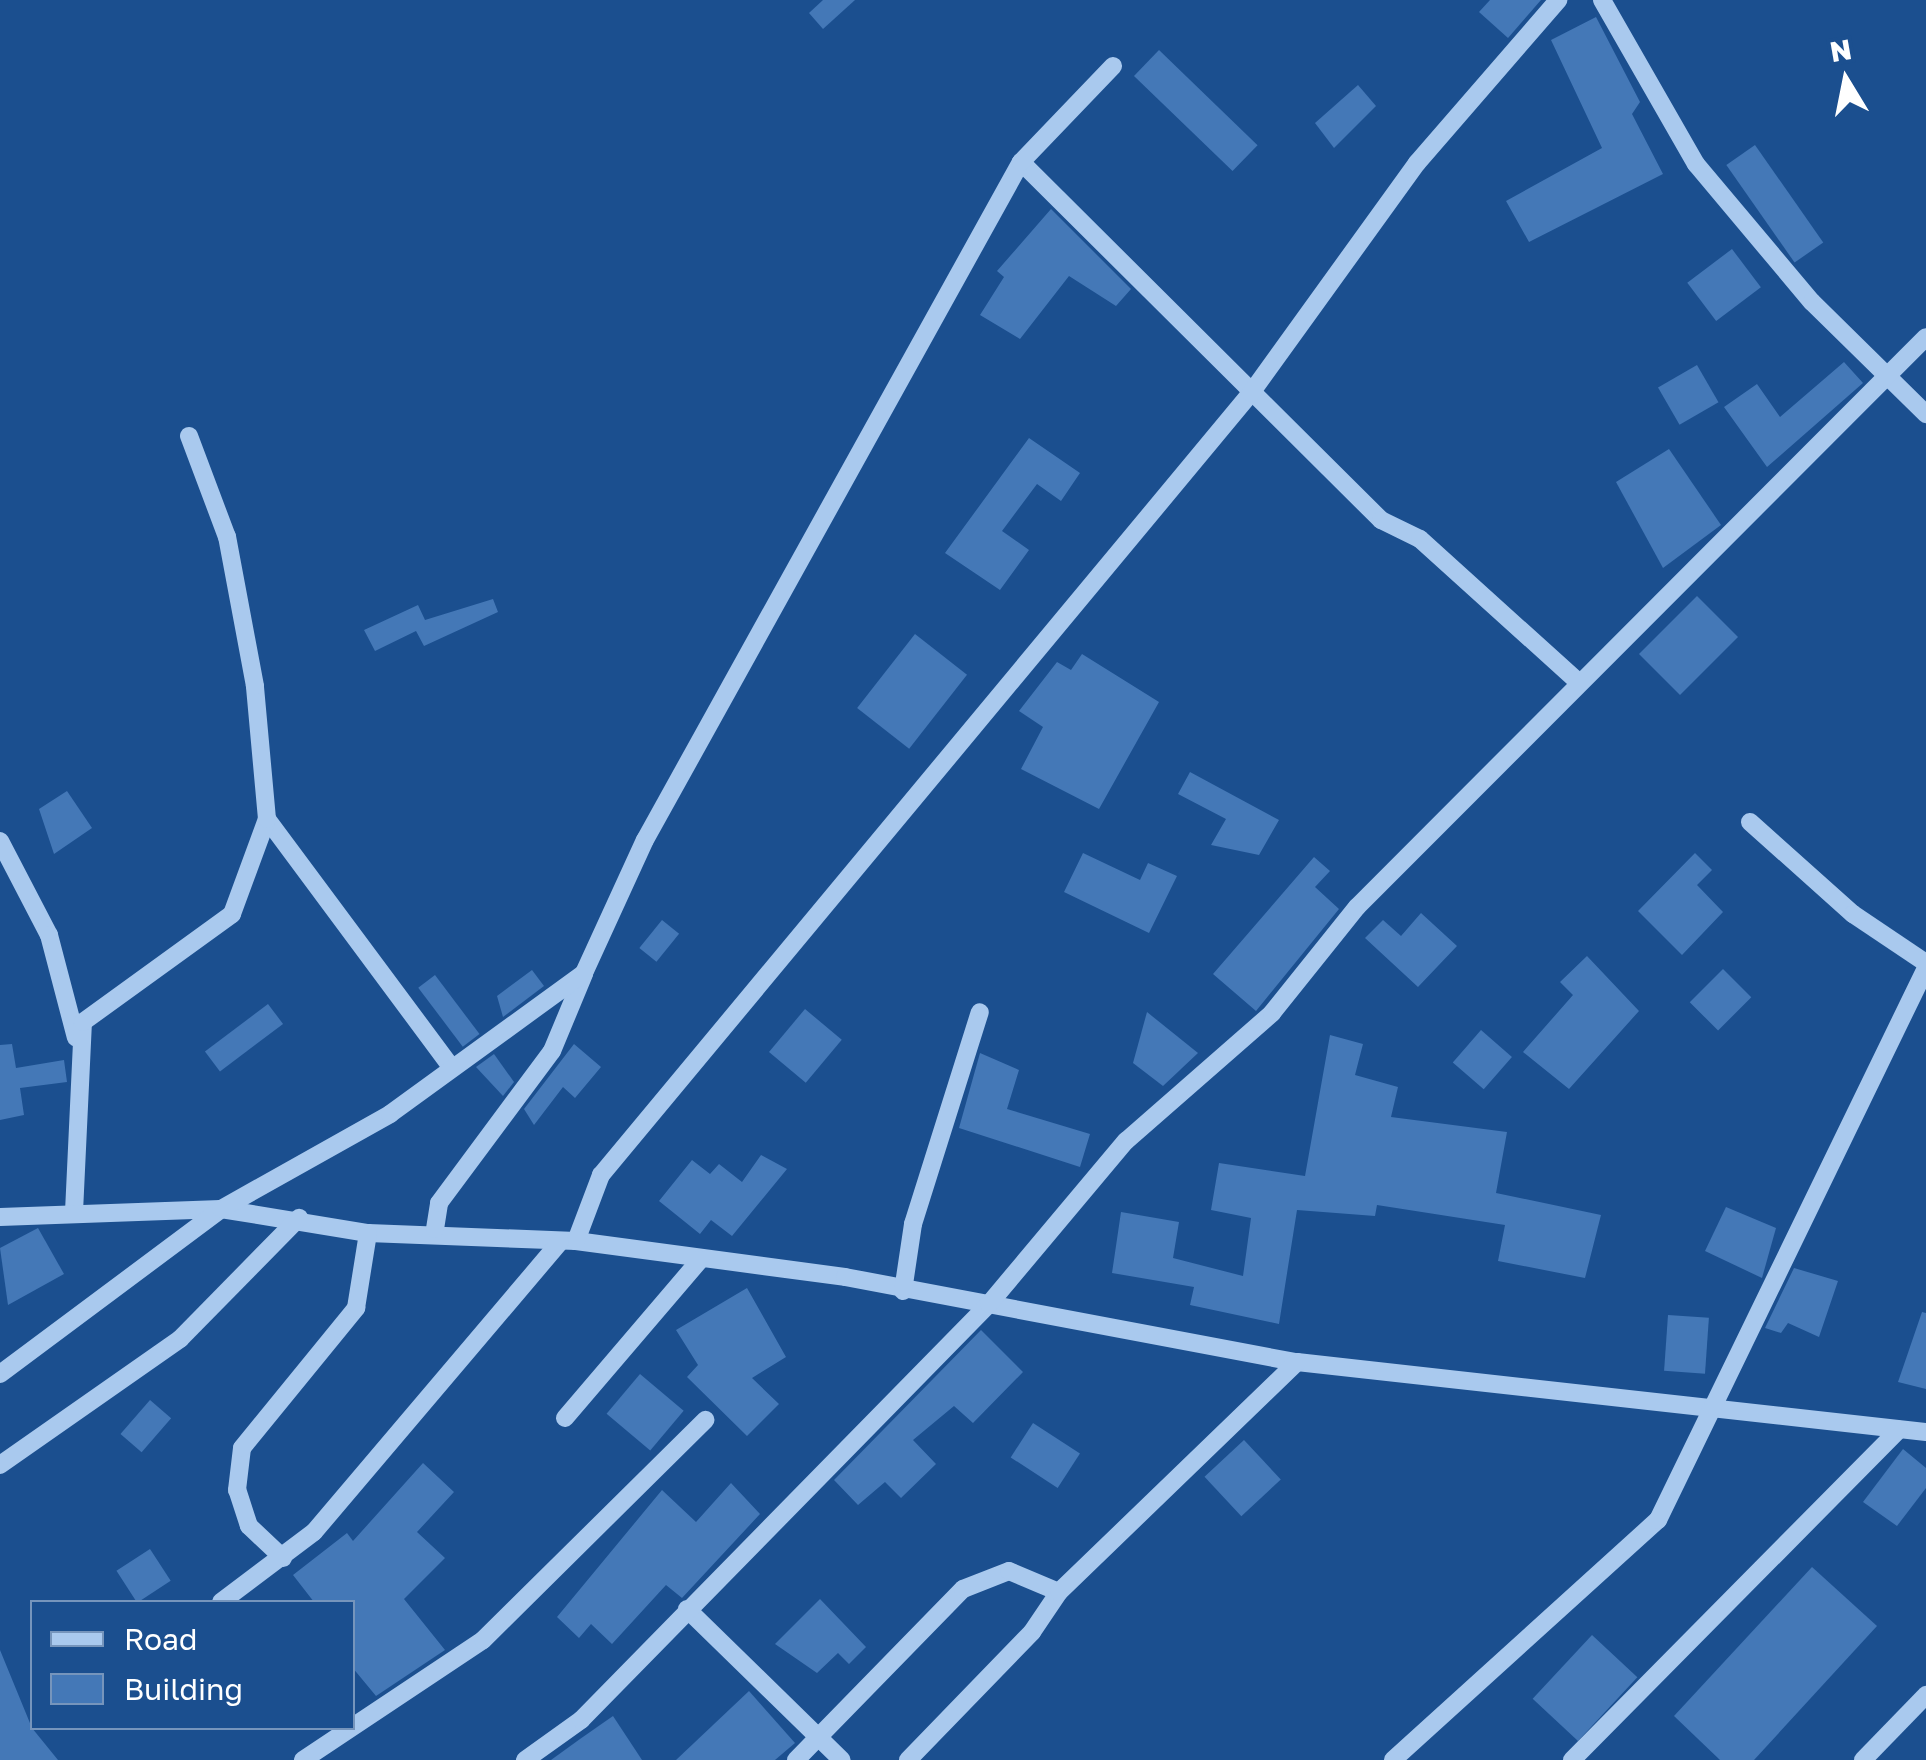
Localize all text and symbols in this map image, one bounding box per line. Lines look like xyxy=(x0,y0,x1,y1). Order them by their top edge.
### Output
north arrow xyxy=(1796,30,1896,130)
text: N xyxy=(1827,32,1854,68)
legend xyxy=(30,1600,355,1730)
text: Road xyxy=(124,1621,198,1657)
text: Building xyxy=(124,1671,243,1707)

